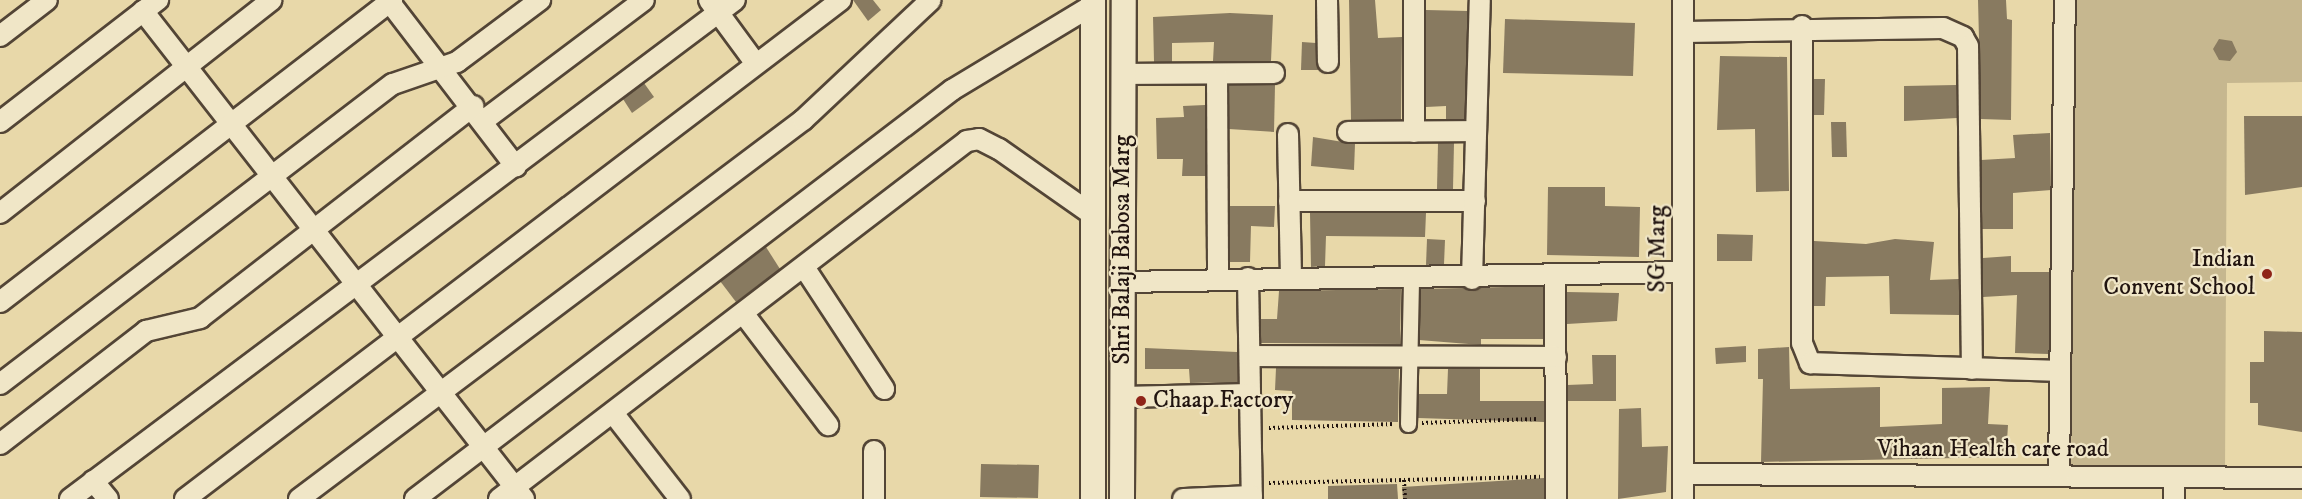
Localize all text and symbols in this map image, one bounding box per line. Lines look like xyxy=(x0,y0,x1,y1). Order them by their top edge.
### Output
street label: Shri Balaji Babosa Marg xyxy=(1109,135,1137,365)
street label: SG Marg xyxy=(1644,205,1672,293)
place label: Indian Convent School xyxy=(2103,246,2255,302)
marker: Indian Convent School xyxy=(2260,267,2274,281)
place label: Chaap Factory xyxy=(1153,387,1293,415)
marker: Chaap Factory xyxy=(1134,394,1148,408)
street label: Vihaan Health care road xyxy=(1877,436,2109,464)

